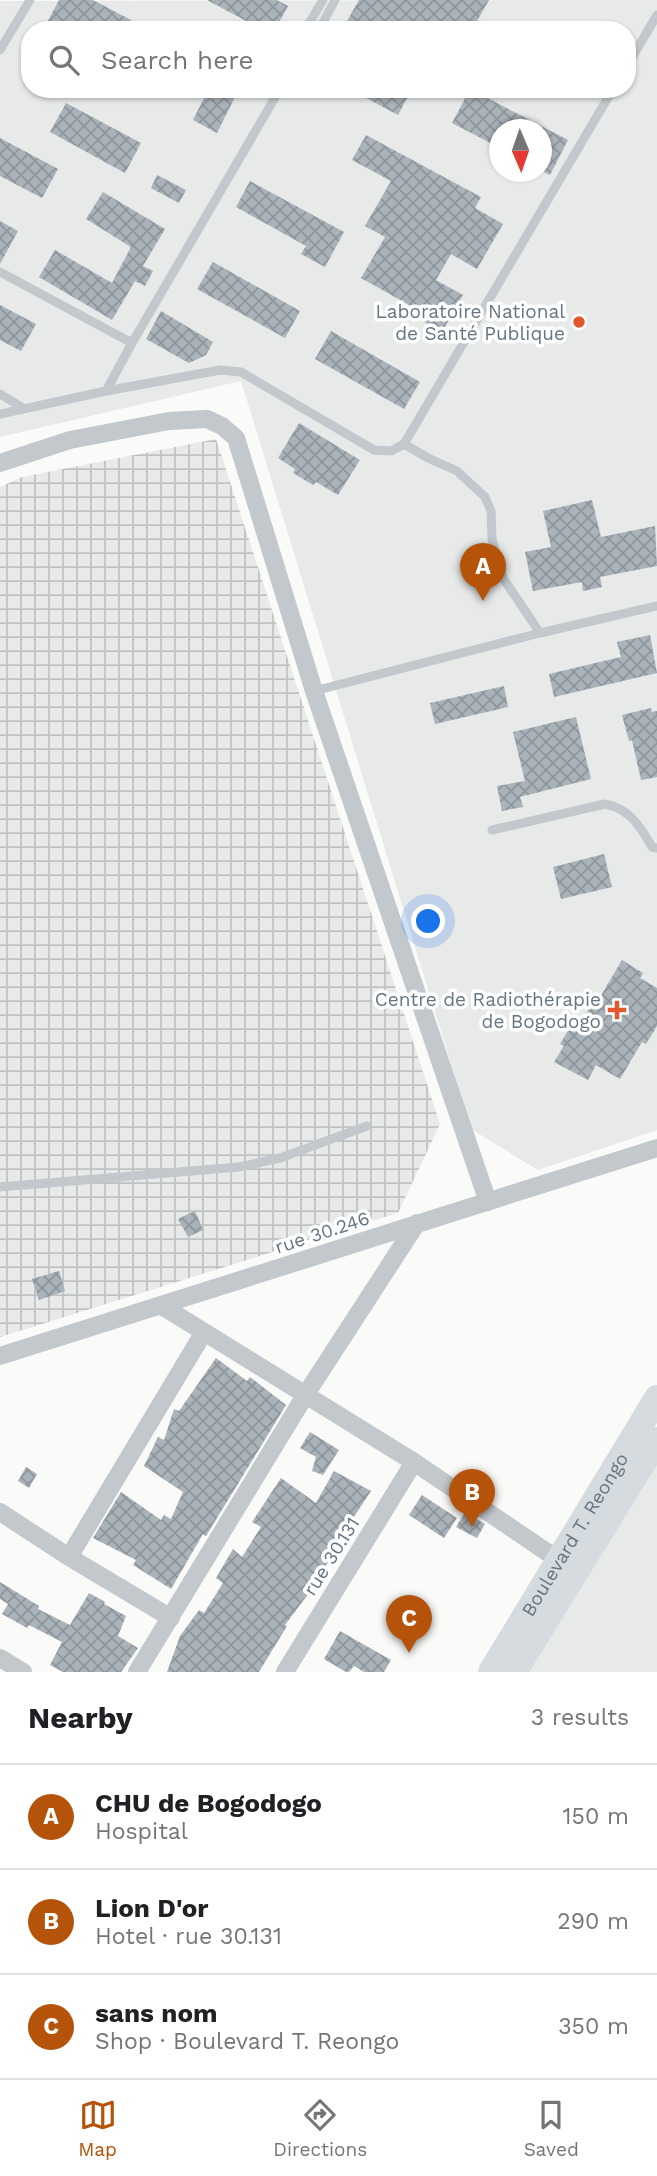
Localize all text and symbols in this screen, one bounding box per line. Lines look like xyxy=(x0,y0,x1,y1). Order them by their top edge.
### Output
search box xyxy=(21,21,636,98)
icon: search xyxy=(45,41,83,79)
text: Search here xyxy=(101,45,253,75)
north arrow xyxy=(489,119,552,182)
place label: Laboratoire National de Santé Publique xyxy=(375,300,565,345)
marker: Laboratoire National de Santé Publique xyxy=(571,314,587,330)
pin: A xyxy=(460,543,506,601)
your location xyxy=(411,904,445,938)
place label: Centre de Radiothérapie de Bogodogo xyxy=(375,988,601,1033)
marker: Centre de Radiothérapie de Bogodogo xyxy=(607,1000,627,1020)
street label: rue 30.246 xyxy=(272,1206,372,1259)
street label: Boulevard T. Reongo xyxy=(517,1449,633,1621)
pin: B xyxy=(449,1469,495,1527)
street label: rue 30.131 xyxy=(298,1513,365,1600)
pin: C xyxy=(386,1595,432,1653)
text: Nearby xyxy=(28,1700,133,1735)
text: 3 results xyxy=(531,1704,629,1731)
text: CHU de Bogodogo xyxy=(95,1788,322,1818)
text: A xyxy=(43,1803,59,1830)
text: 150 m xyxy=(563,1803,629,1830)
text: Hospital xyxy=(95,1818,188,1845)
text: Lion D'or xyxy=(95,1893,208,1923)
text: B xyxy=(43,1908,59,1935)
text: 290 m xyxy=(557,1908,629,1935)
text: Hotel · rue 30.131 xyxy=(95,1923,282,1950)
text: sans nom xyxy=(95,1998,218,2028)
text: C xyxy=(43,2013,59,2040)
text: 350 m xyxy=(558,2013,629,2040)
text: Shop · Boulevard T. Reongo xyxy=(95,2028,399,2055)
tab: Map xyxy=(78,2096,117,2161)
tab: Directions xyxy=(273,2096,367,2161)
tab: Saved xyxy=(524,2096,579,2161)

